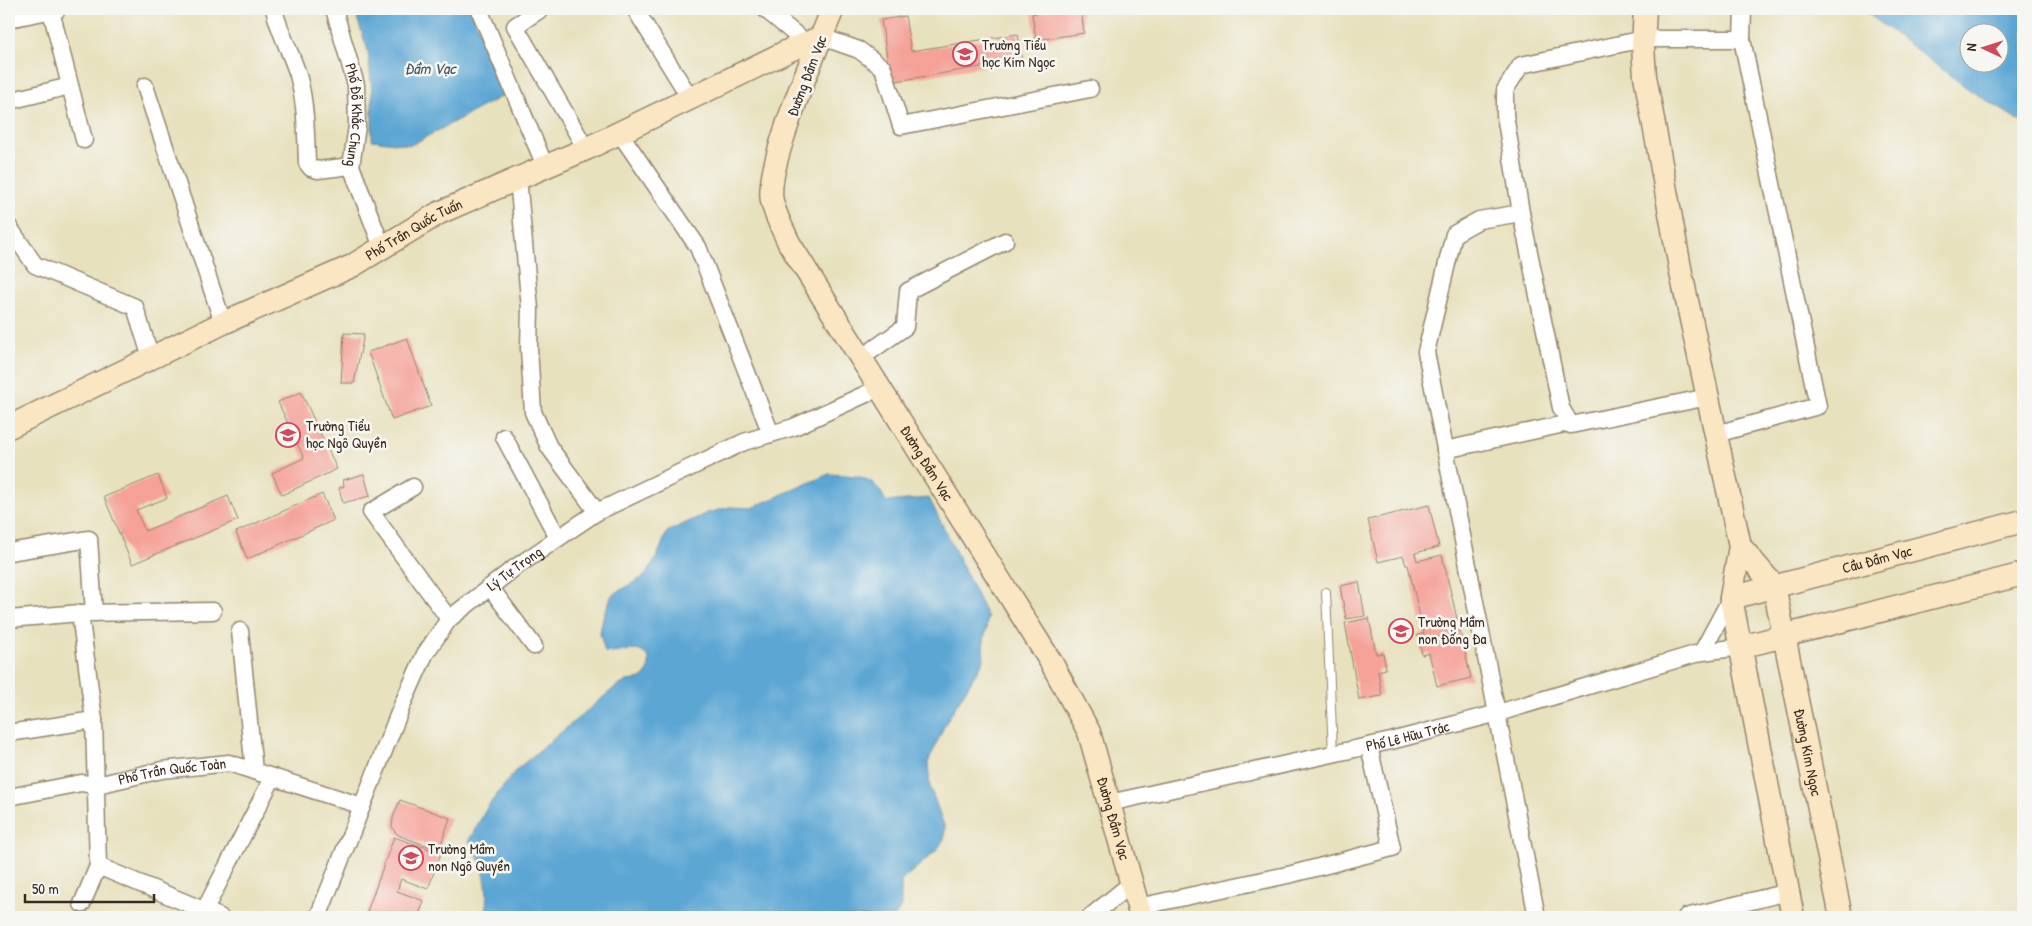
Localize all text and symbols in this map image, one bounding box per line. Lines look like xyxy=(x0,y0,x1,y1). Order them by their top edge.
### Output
north arrow xyxy=(1960,22,2010,72)
street label: Đường Đầm Vạc xyxy=(781,32,832,119)
place label: Trường Tiểu học Kim Ngọc xyxy=(982,34,1055,72)
school or university icon: Trường Tiểu học Kim Ngọc xyxy=(952,41,978,67)
text: N xyxy=(1961,42,1980,51)
water label: Đầm Vạc xyxy=(404,57,457,79)
street label: Phố Đỗ Khắc Chung xyxy=(340,61,368,168)
street label: Phố Trần Quốc Tuấn xyxy=(361,193,466,265)
place label: Trường Tiểu học Ngô Quyền xyxy=(306,415,387,453)
street label: Đường Đầm Vạc xyxy=(896,421,959,505)
school or university icon: Trường Tiểu học Ngô Quyền xyxy=(275,422,301,448)
street label: Cầu Đầm Vạc xyxy=(1840,540,1914,578)
street label: Lý Tự Trọng xyxy=(482,541,547,596)
place label: Trường Mầm non Đống Đa xyxy=(1418,611,1487,649)
school or university icon: Trường Mầm non Đống Đa xyxy=(1388,618,1414,644)
street label: Đường Kim Ngọc xyxy=(1789,707,1827,798)
street label: Phố Lê Hữu Trác xyxy=(1364,715,1452,756)
street label: Phố Trần Quốc Toản xyxy=(116,752,227,790)
street label: Đường Đầm Vạc xyxy=(1092,775,1135,862)
place label: Trường Mầm non Ngô Quyền xyxy=(428,838,510,876)
school or university icon: Trường Mầm non Ngô Quyền xyxy=(398,845,424,871)
scale bar xyxy=(25,871,154,903)
text: 50 m xyxy=(32,878,59,899)

